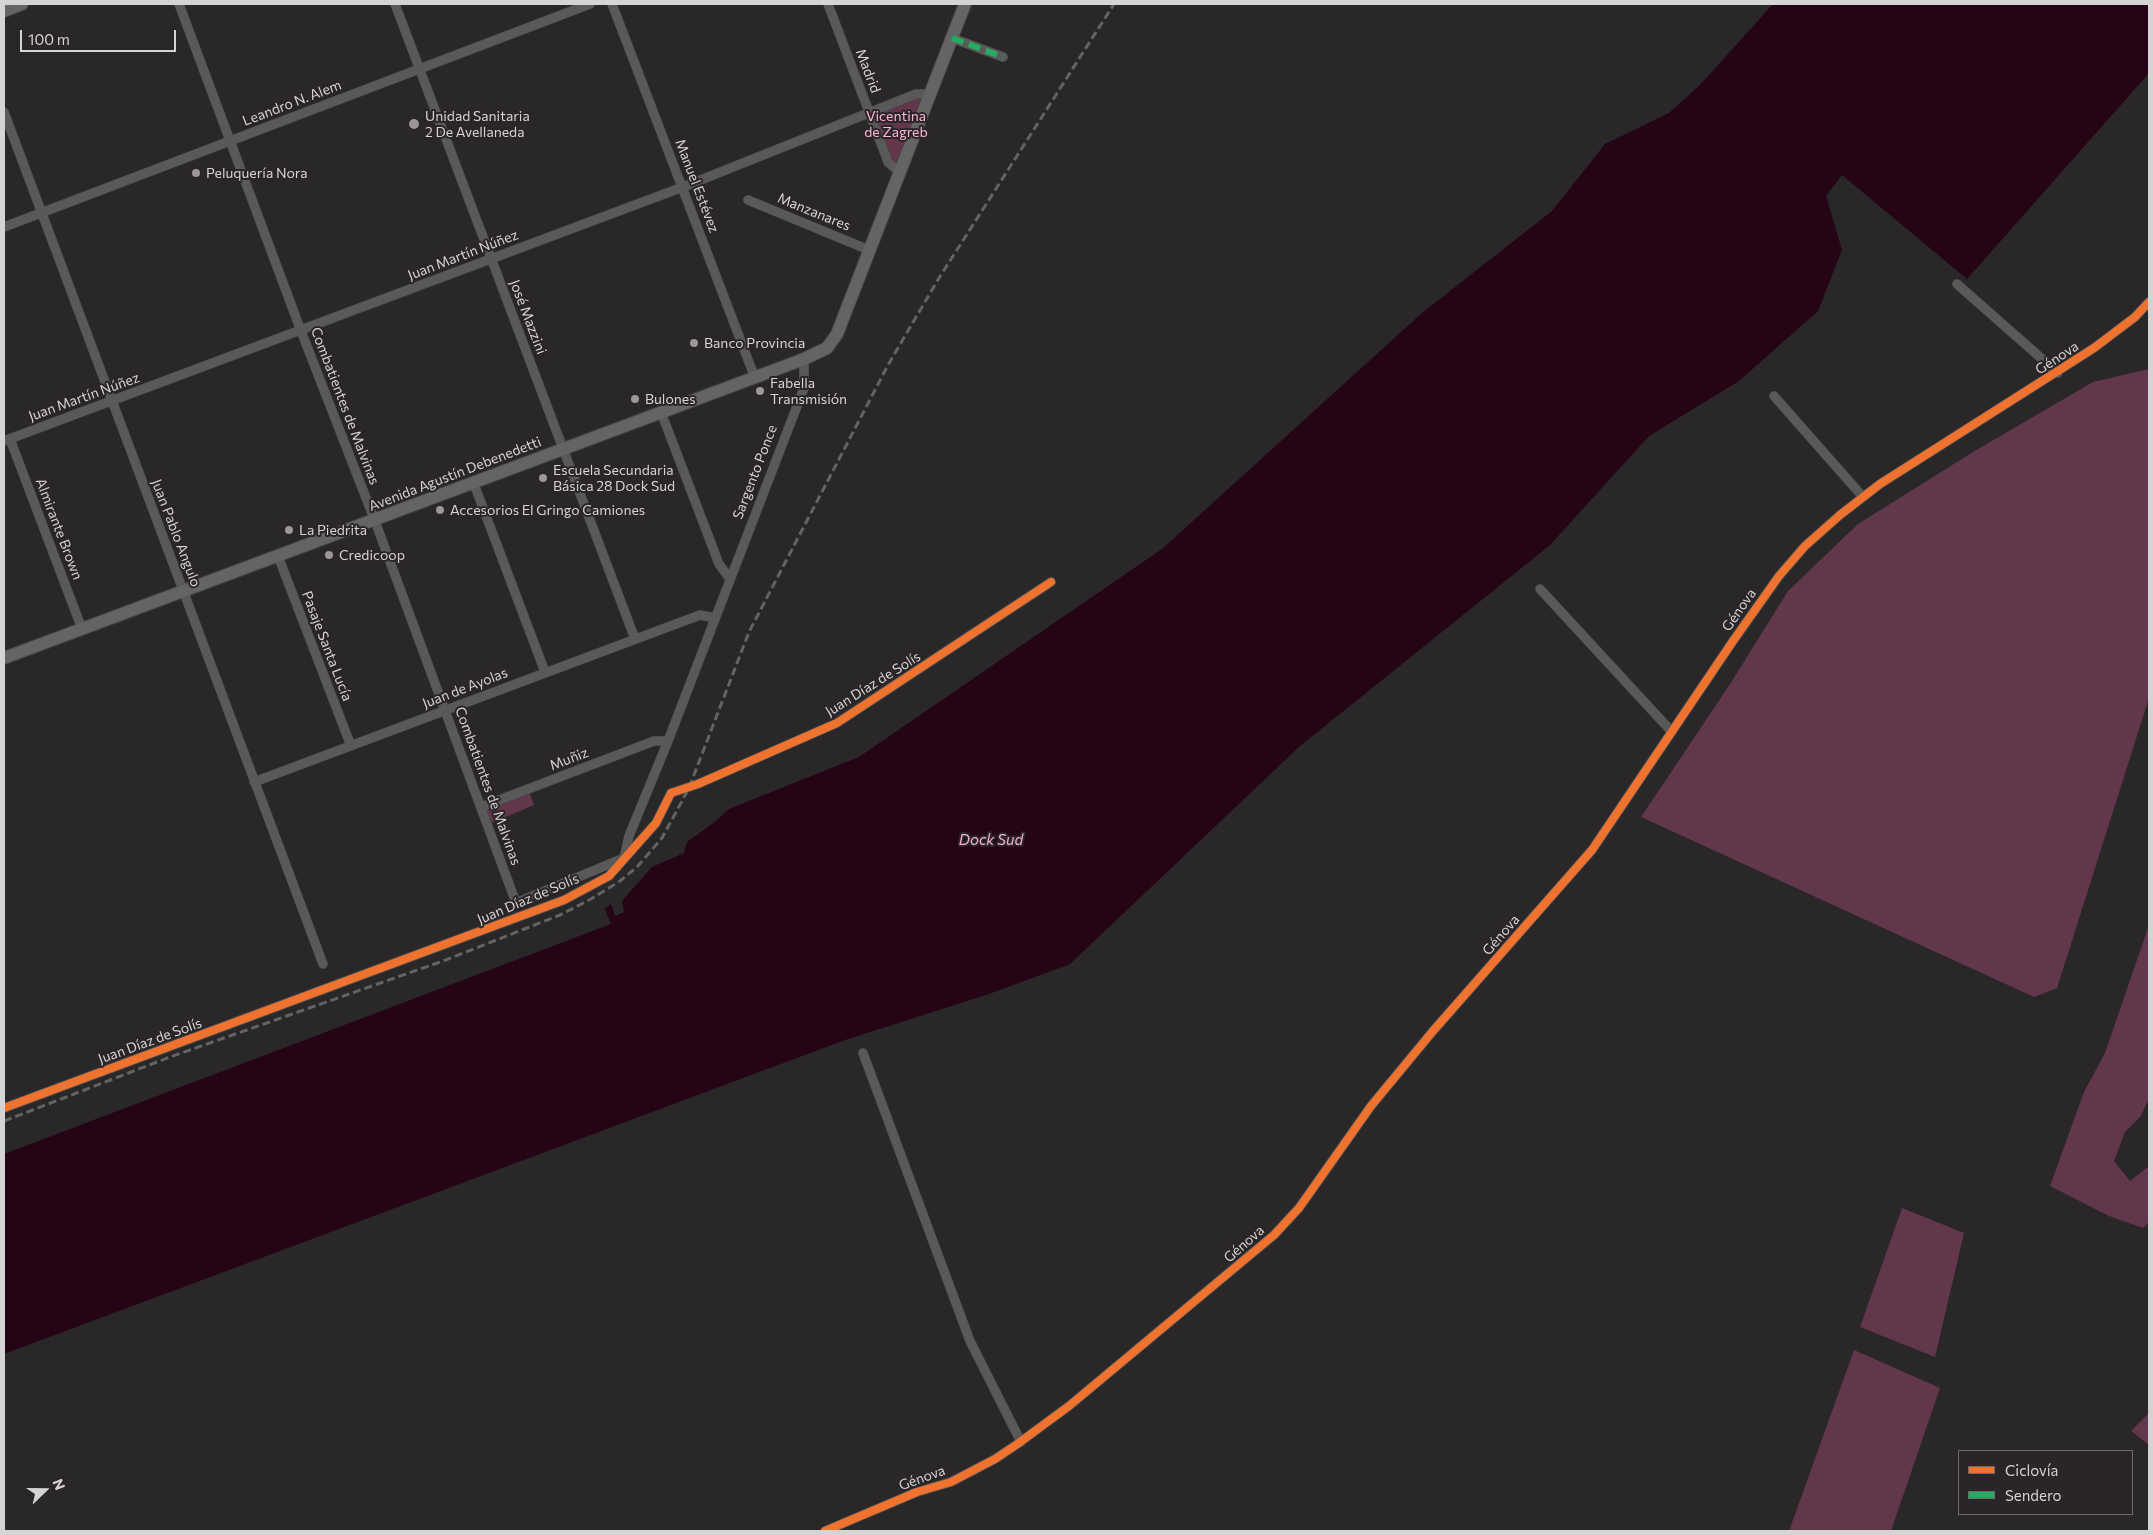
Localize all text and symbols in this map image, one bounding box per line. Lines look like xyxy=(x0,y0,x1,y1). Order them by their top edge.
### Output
scale bar xyxy=(22,20,179,52)
text: 100 m xyxy=(28,30,70,48)
street label: Madrid xyxy=(852,47,884,95)
street label: Leandro N. Alem xyxy=(240,76,344,130)
place label: Unidad Sanitaria 2 De Avellaneda xyxy=(425,108,530,140)
park label: Vicentina de Zagreb xyxy=(864,108,928,140)
marker: Unidad Sanitaria 2 De Avellaneda xyxy=(407,117,421,131)
street label: Manuel Estévez xyxy=(671,137,723,235)
place label: Peluquería Nora xyxy=(206,165,308,181)
marker: Peluquería Nora xyxy=(190,167,202,179)
street label: Manzanares xyxy=(775,190,853,234)
street label: Juan Martín Núñez xyxy=(405,226,521,284)
street label: José Mazzini xyxy=(506,277,550,357)
street label: Combatientes de Malvinas xyxy=(307,325,383,487)
place label: Banco Provincia xyxy=(704,335,805,351)
marker: Banco Provincia xyxy=(688,337,700,349)
street label: Génova xyxy=(2032,338,2082,378)
street label: Juan Martín Núñez xyxy=(26,369,142,425)
place label: Fabella Transmisión xyxy=(770,375,847,408)
marker: Fabella Transmisión xyxy=(754,385,766,397)
place label: Bulones xyxy=(645,391,696,407)
marker: Bulones xyxy=(629,393,641,405)
street label: Sargento Ponce xyxy=(729,422,781,522)
street label: Avenida Agustín Debenedetti xyxy=(366,433,544,515)
place label: Escuela Secundaria Básica 28 Dock Sud xyxy=(553,462,675,494)
marker: Escuela Secundaria Básica 28 Dock Sud xyxy=(537,472,549,484)
street label: Almirante Brown xyxy=(32,476,86,582)
street label: Juan Pablo Angulo xyxy=(148,477,204,589)
place label: Accesorios El Gringo Camiones xyxy=(450,502,645,518)
marker: Accesorios El Gringo Camiones xyxy=(434,504,446,516)
place label: La Piedrita xyxy=(299,522,367,538)
marker: La Piedrita xyxy=(283,524,295,536)
place label: Credicoop xyxy=(339,547,405,563)
marker: Credicoop xyxy=(323,549,335,561)
street label: Génova xyxy=(1718,585,1760,635)
street label: Pasaje Santa Lucía xyxy=(298,589,356,703)
street label: Juan Díaz de Solís xyxy=(822,648,924,720)
street label: Juan de Ayolas xyxy=(420,664,510,712)
street label: Combatientes de Malvinas xyxy=(451,704,525,868)
street label: Muñiz xyxy=(547,744,591,774)
water label: Dock Sud xyxy=(959,831,1023,849)
street label: Juan Díaz de Solís xyxy=(475,870,581,928)
street label: Génova xyxy=(1479,911,1523,959)
street label: Juan Díaz de Solís xyxy=(96,1014,204,1068)
street label: Génova xyxy=(1220,1222,1268,1266)
legend xyxy=(1958,1450,2133,1515)
text: Ciclovía xyxy=(2005,1461,2058,1479)
street label: Génova xyxy=(897,1462,947,1494)
north arrow xyxy=(20,1465,70,1515)
text: N xyxy=(50,1476,69,1492)
text: Sendero xyxy=(2005,1486,2062,1504)

